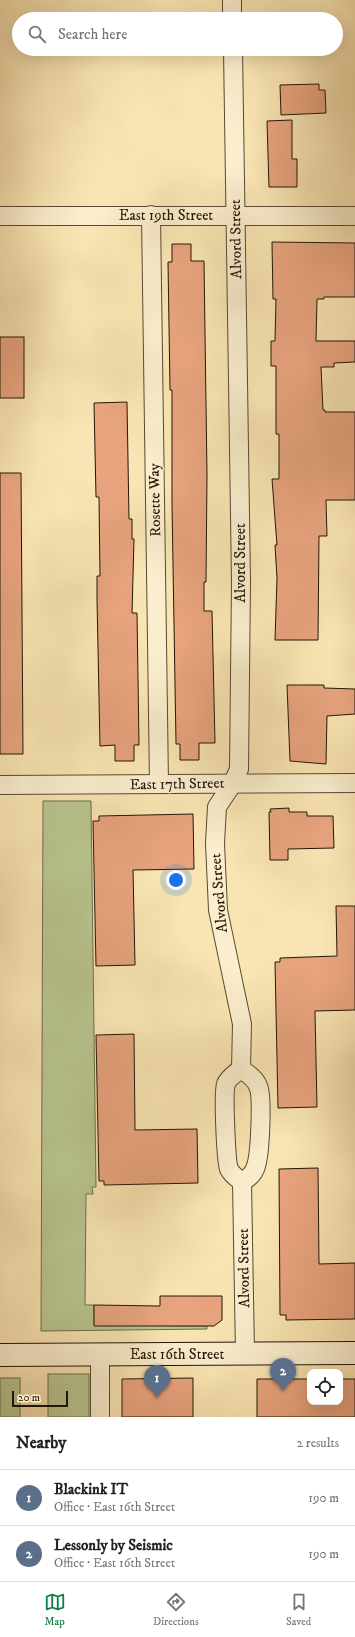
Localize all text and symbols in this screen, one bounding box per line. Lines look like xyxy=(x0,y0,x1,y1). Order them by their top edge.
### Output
search box xyxy=(12,12,343,56)
icon: search xyxy=(26,23,48,45)
text: Search here xyxy=(58,25,127,44)
street label: Alvord Street xyxy=(226,199,246,279)
street label: East 19th Street xyxy=(119,206,213,225)
street label: Rosette Way xyxy=(145,462,165,537)
street label: Alvord Street xyxy=(231,523,250,603)
street label: East 17th Street xyxy=(129,774,225,794)
street label: Alvord Street xyxy=(206,852,232,933)
your location xyxy=(166,870,186,890)
street label: Alvord Street xyxy=(234,1228,254,1308)
street label: East 16th Street xyxy=(130,1345,225,1364)
pin: 2 xyxy=(270,1358,296,1391)
pin: 1 xyxy=(144,1365,170,1398)
map controls xyxy=(307,1369,343,1405)
button: locate xyxy=(307,1369,343,1405)
scale bar xyxy=(12,1389,68,1408)
text: 20 m xyxy=(18,1391,40,1405)
text: Nearby xyxy=(16,1432,66,1454)
text: 2 results xyxy=(297,1435,339,1451)
text: Blackink IT xyxy=(54,1480,128,1499)
text: 1 xyxy=(27,1490,31,1506)
text: 190 m xyxy=(308,1490,339,1506)
text: Office · East 16th Street xyxy=(54,1499,175,1515)
text: Lessonly by Seismic xyxy=(54,1536,173,1555)
text: 2 xyxy=(26,1546,32,1562)
text: 190 m xyxy=(308,1546,339,1562)
text: Office · East 16th Street xyxy=(54,1555,175,1571)
tab: Map xyxy=(44,1591,66,1629)
tab: Directions xyxy=(153,1591,199,1629)
tab: Saved xyxy=(286,1591,311,1629)

